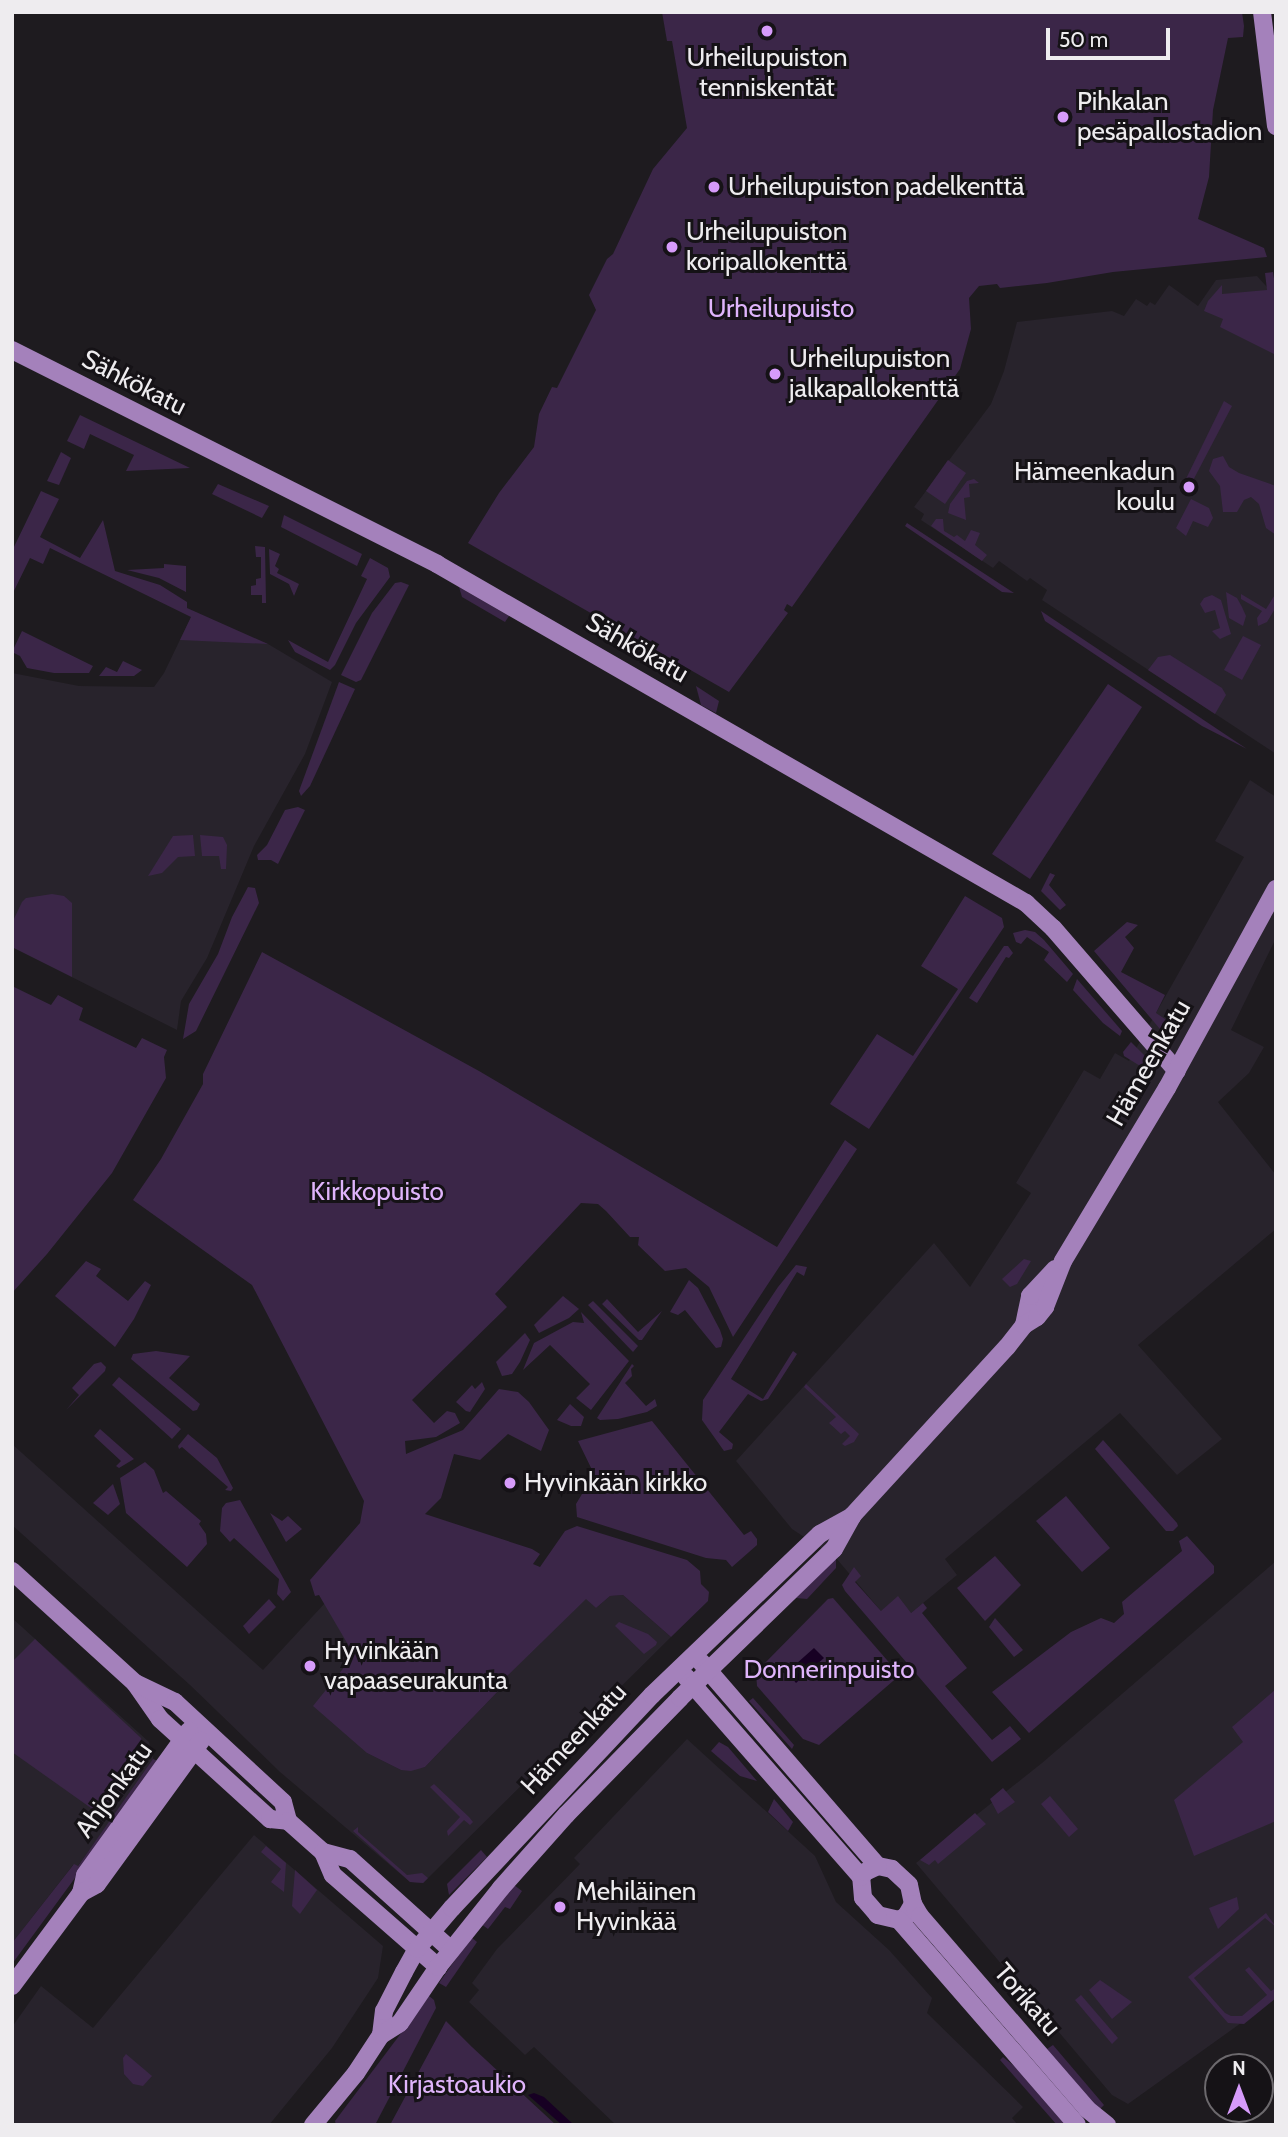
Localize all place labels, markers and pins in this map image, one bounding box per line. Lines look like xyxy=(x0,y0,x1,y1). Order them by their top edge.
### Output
marker: Urheilupuiston tenniskentät xyxy=(759,23,775,39)
place label: Urheilupuiston tenniskentät xyxy=(686,42,848,104)
place label: Pihkalan pesäpallostadion xyxy=(1077,86,1262,148)
marker: Pihkalan pesäpallostadion xyxy=(1055,109,1071,125)
place label: Urheilupuiston padelkenttä xyxy=(728,171,1025,203)
marker: Urheilupuiston padelkenttä xyxy=(706,179,722,195)
place label: Urheilupuiston koripallokenttä xyxy=(686,216,847,278)
marker: Urheilupuiston koripallokenttä xyxy=(664,239,680,255)
place label: Urheilupuiston jalkapallokenttä xyxy=(789,343,959,404)
marker: Urheilupuiston jalkapallokenttä xyxy=(767,366,783,382)
place label: Hämeenkadun koulu xyxy=(1014,456,1175,518)
marker: Hämeenkadun koulu xyxy=(1181,479,1197,495)
place label: Hyvinkään kirkko xyxy=(524,1467,707,1499)
marker: Hyvinkään kirkko xyxy=(502,1475,518,1491)
place label: Hyvinkään vapaaseurakunta xyxy=(324,1635,508,1696)
marker: Hyvinkään vapaaseurakunta xyxy=(302,1658,318,1674)
place label: Mehiläinen Hyvinkää xyxy=(576,1876,696,1938)
marker: Mehiläinen Hyvinkää xyxy=(550,1897,570,1917)

